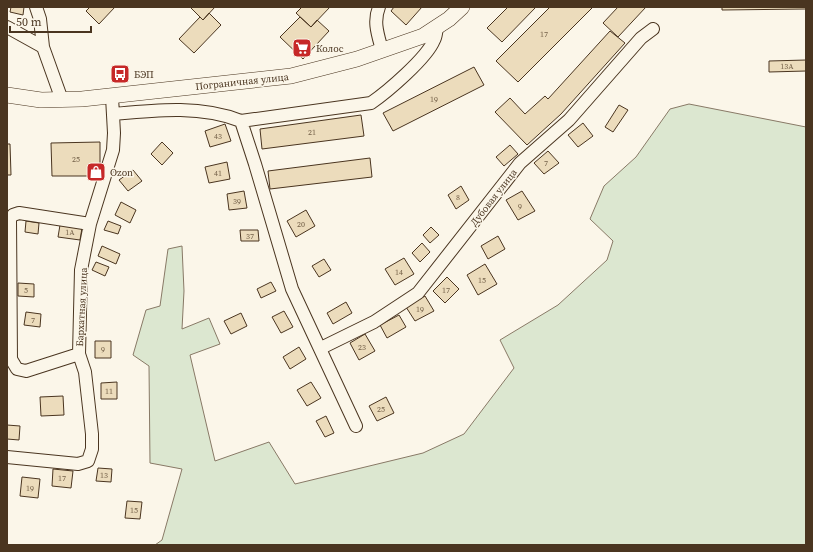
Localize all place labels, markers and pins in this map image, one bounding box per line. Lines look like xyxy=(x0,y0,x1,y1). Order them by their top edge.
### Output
supermarket icon: Колос xyxy=(291,37,313,59)
place label: Колос xyxy=(316,42,344,55)
bus stop icon: БЭП xyxy=(109,63,131,85)
place label: БЭП xyxy=(134,68,154,81)
shop icon: Ozon xyxy=(85,161,107,183)
place label: Ozon xyxy=(110,166,133,179)

